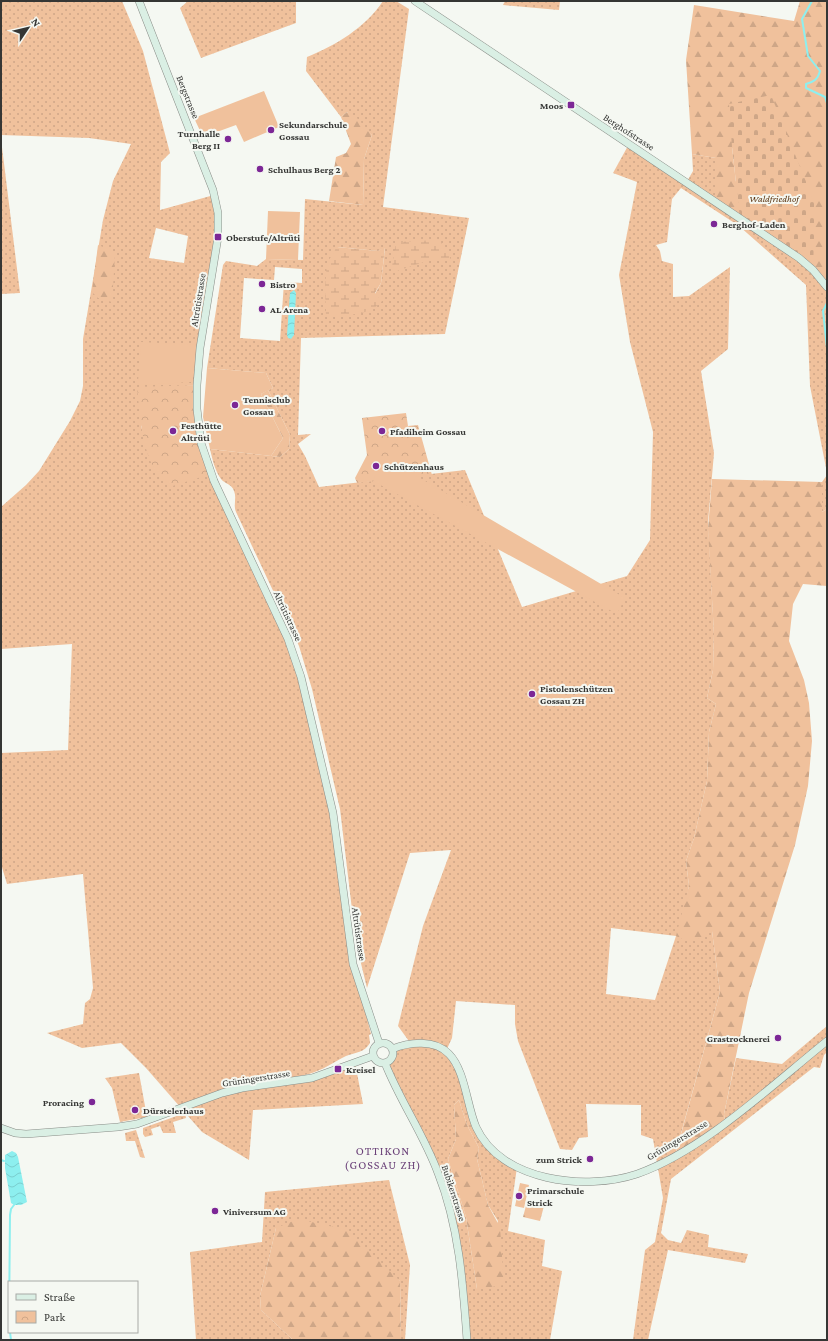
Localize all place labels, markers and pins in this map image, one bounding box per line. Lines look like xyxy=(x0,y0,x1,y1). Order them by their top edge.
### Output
place label: Moos xyxy=(540,100,563,111)
marker: Moos xyxy=(566,100,576,110)
place label: Sekundarschule Gossau xyxy=(279,119,348,142)
marker: Sekundarschule Gossau xyxy=(266,125,276,135)
place label: Turnhalle Berg II xyxy=(178,128,221,151)
marker: Turnhalle Berg II xyxy=(223,134,233,144)
marker: Schulhaus Berg 2 xyxy=(255,164,265,174)
place label: Schulhaus Berg 2 xyxy=(268,164,340,175)
marker: Berghof-Laden xyxy=(709,219,719,229)
place label: Berghof-Laden xyxy=(722,219,786,230)
marker: Oberstufe/Altrüti xyxy=(213,232,223,242)
place label: Oberstufe/Altrüti xyxy=(226,232,300,243)
marker: Bistro xyxy=(257,279,267,289)
place label: Bistro xyxy=(270,279,295,290)
marker: AL Arena xyxy=(257,304,267,314)
place label: AL Arena xyxy=(269,304,308,315)
place label: Tennisclub Gossau xyxy=(243,394,291,417)
marker: Tennisclub Gossau xyxy=(230,400,240,410)
place label: Festhütte Altrüti xyxy=(180,420,222,443)
marker: Festhütte Altrüti xyxy=(168,426,178,436)
marker: Pfadiheim Gossau xyxy=(377,426,387,436)
place label: Pfadiheim Gossau xyxy=(390,426,466,437)
marker: Schützenhaus xyxy=(371,461,381,471)
place label: Schützenhaus xyxy=(384,461,444,472)
place label: Pistolenschützen Gossau ZH xyxy=(540,683,613,706)
marker: Pistolenschützen Gossau ZH xyxy=(527,689,537,699)
place label: Grastrocknerei xyxy=(707,1033,770,1044)
marker: Grastrocknerei xyxy=(773,1033,783,1043)
marker: Kreisel xyxy=(333,1064,343,1074)
place label: Kreisel xyxy=(346,1064,375,1075)
place label: Proracing xyxy=(43,1097,84,1108)
marker: Proracing xyxy=(87,1097,97,1107)
marker: Dürstelerhaus xyxy=(130,1105,140,1115)
place label: Dürstelerhaus xyxy=(143,1105,204,1116)
place label: zum Strick xyxy=(536,1154,583,1165)
marker: zum Strick xyxy=(585,1154,595,1164)
place label: Primarschule Strick xyxy=(527,1185,585,1208)
marker: Primarschule Strick xyxy=(514,1191,524,1201)
marker: Viniversum AG xyxy=(210,1206,220,1216)
place label: Viniversum AG xyxy=(222,1206,287,1217)

